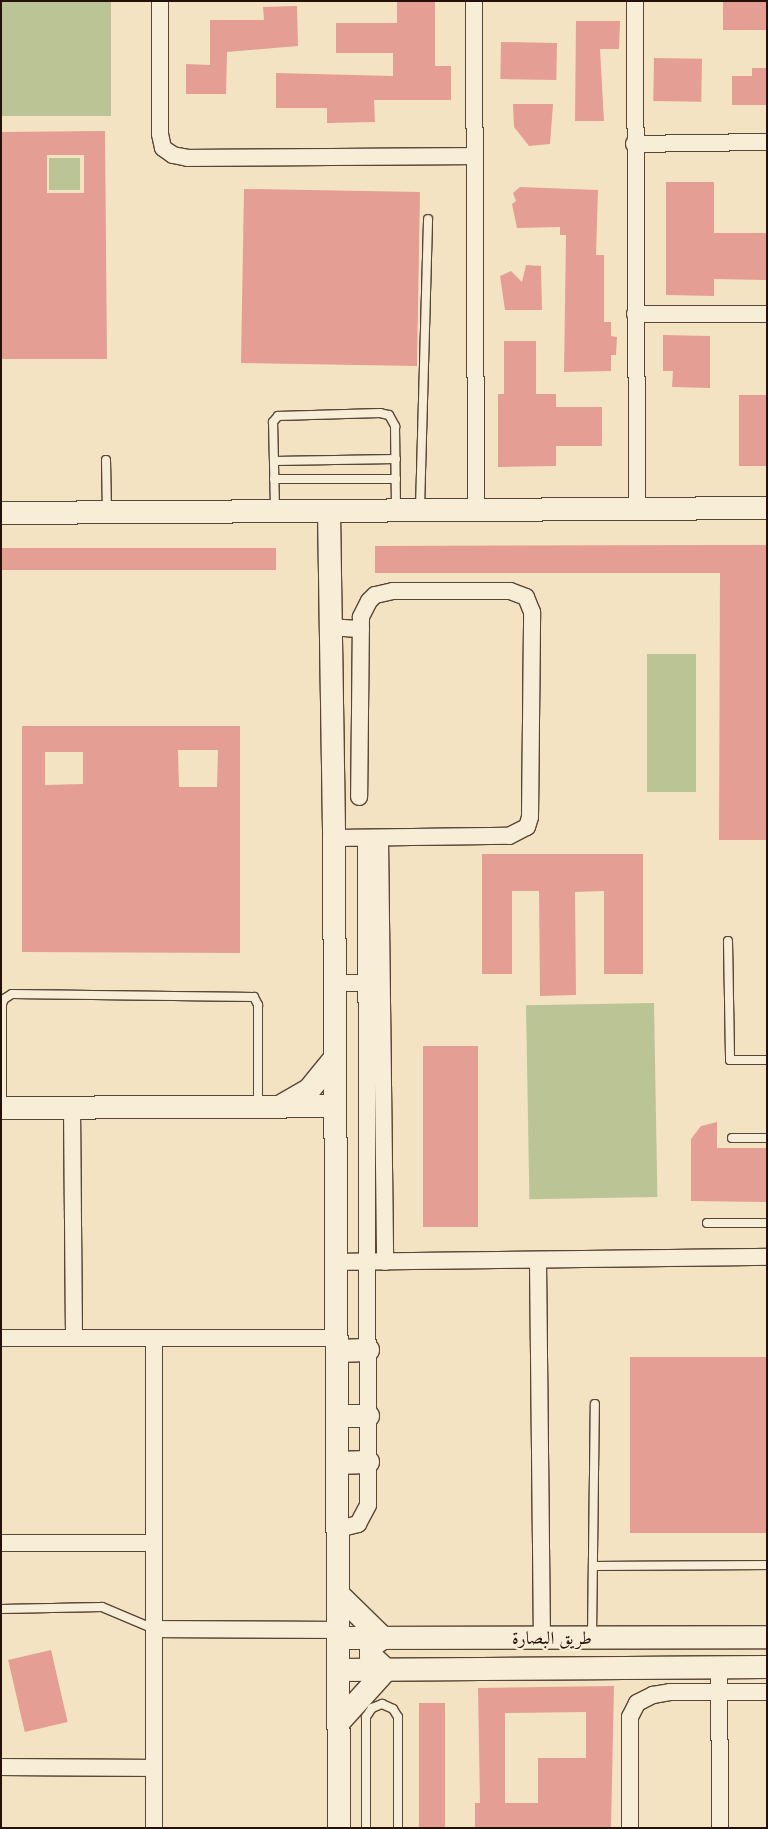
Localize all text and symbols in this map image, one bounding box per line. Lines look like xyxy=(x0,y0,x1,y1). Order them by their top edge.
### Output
street label: طريق البصارة xyxy=(512,1627,592,1649)

